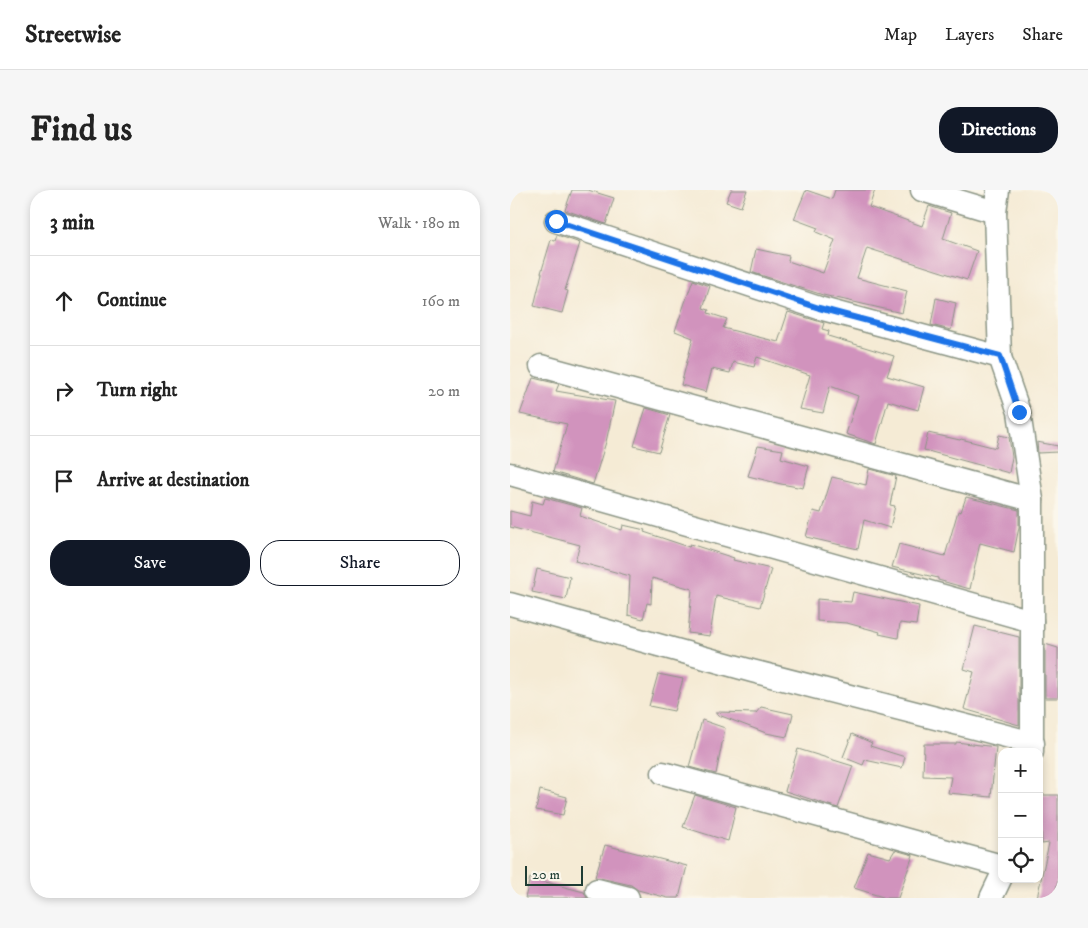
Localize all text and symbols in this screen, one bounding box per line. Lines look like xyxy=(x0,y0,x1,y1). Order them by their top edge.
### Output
text: Streetwise xyxy=(25,20,121,50)
text: Map xyxy=(884,24,917,46)
text: Layers xyxy=(945,24,994,46)
text: Share xyxy=(1022,24,1063,46)
button: Directions xyxy=(939,107,1058,153)
text: Find us xyxy=(30,108,132,152)
text: 3 min xyxy=(50,210,95,236)
route start xyxy=(545,210,568,233)
text: Walk · 180 m xyxy=(378,213,460,233)
icon: ahead xyxy=(50,287,78,315)
text: Continue xyxy=(97,289,167,312)
text: 160 m xyxy=(422,291,460,311)
icon: right xyxy=(50,377,78,405)
text: Turn right xyxy=(97,379,177,402)
text: 20 m xyxy=(428,381,460,401)
route end xyxy=(1008,401,1031,424)
icon: arrive xyxy=(50,467,78,495)
text: Arrive at destination xyxy=(97,469,249,492)
button: Save xyxy=(50,540,250,586)
button: Share xyxy=(260,540,460,586)
map controls xyxy=(998,748,1043,883)
button: + xyxy=(998,748,1043,793)
button: − xyxy=(998,793,1043,838)
button: locate xyxy=(998,838,1043,883)
scale bar xyxy=(525,863,582,886)
text: 20 m xyxy=(532,866,560,884)

